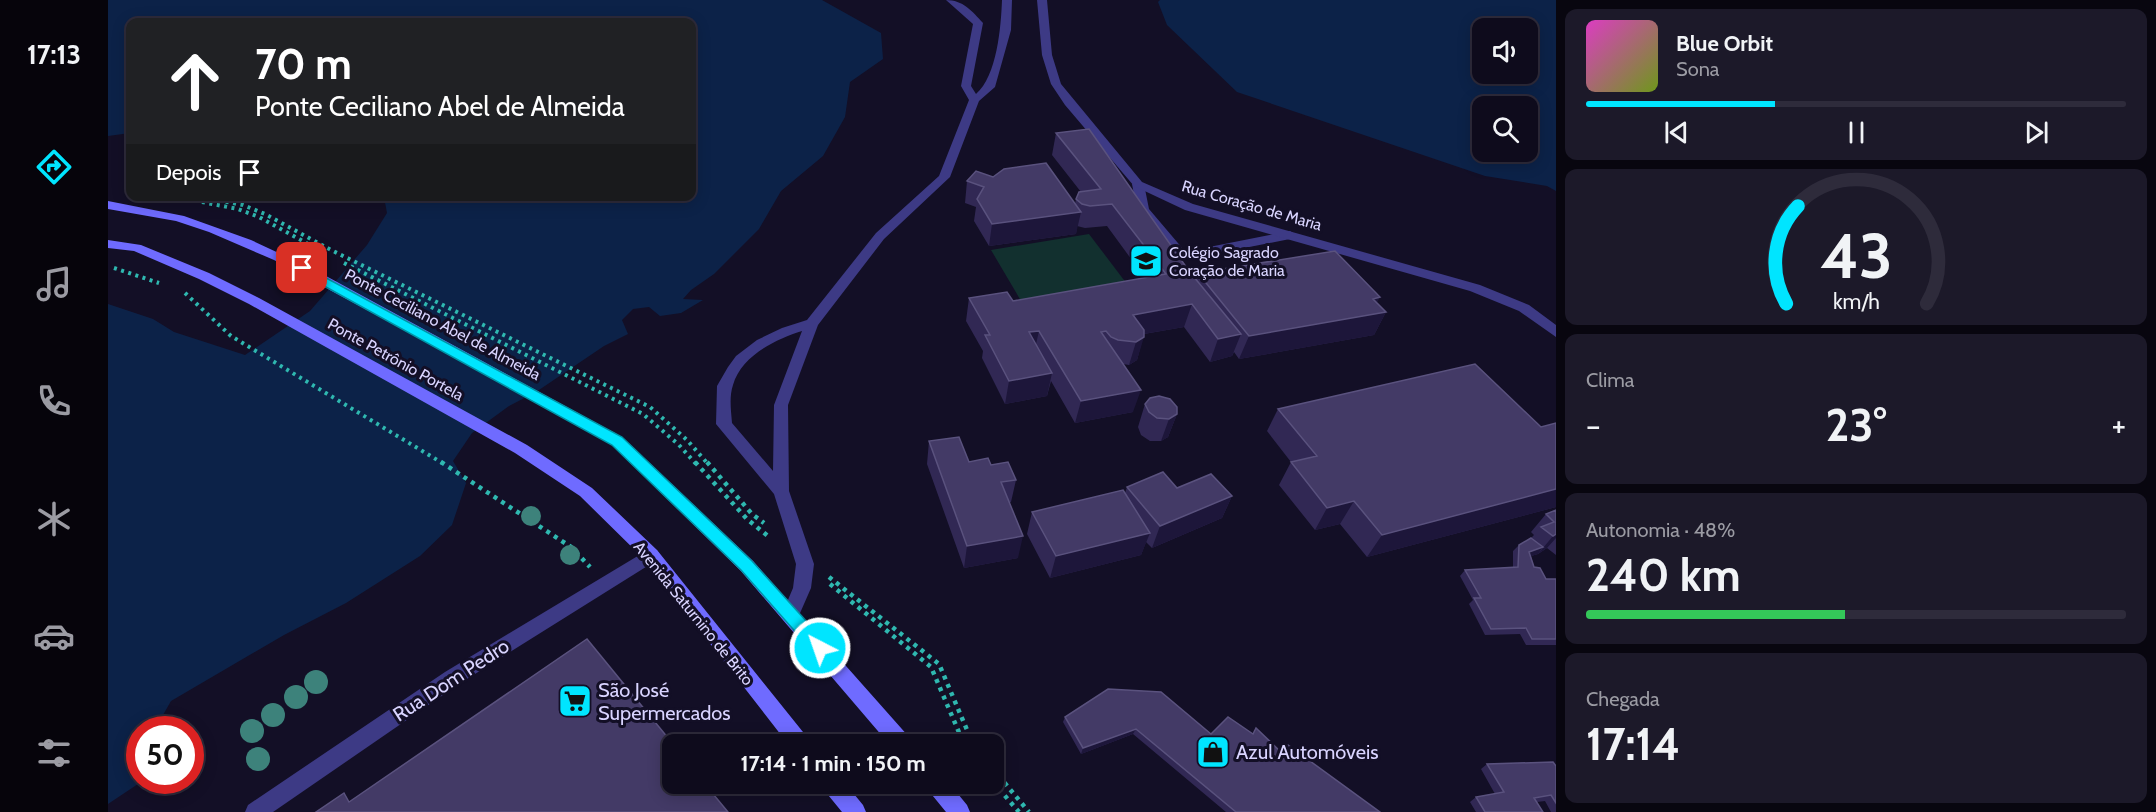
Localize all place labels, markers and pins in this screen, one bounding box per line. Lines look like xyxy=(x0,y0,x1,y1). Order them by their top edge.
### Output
pin xyxy=(276,242,327,293)
school or university icon: Colégio Sagrado Coração de Maria xyxy=(1128,243,1164,279)
place label: Colégio Sagrado Coração de Maria xyxy=(1169,243,1285,280)
place label: São José Supermercados xyxy=(598,678,731,725)
supermarket icon: São José Supermercados xyxy=(557,683,593,719)
shop icon: Azul Automóveis xyxy=(1195,734,1231,770)
place label: Azul Automóveis xyxy=(1236,740,1378,764)

